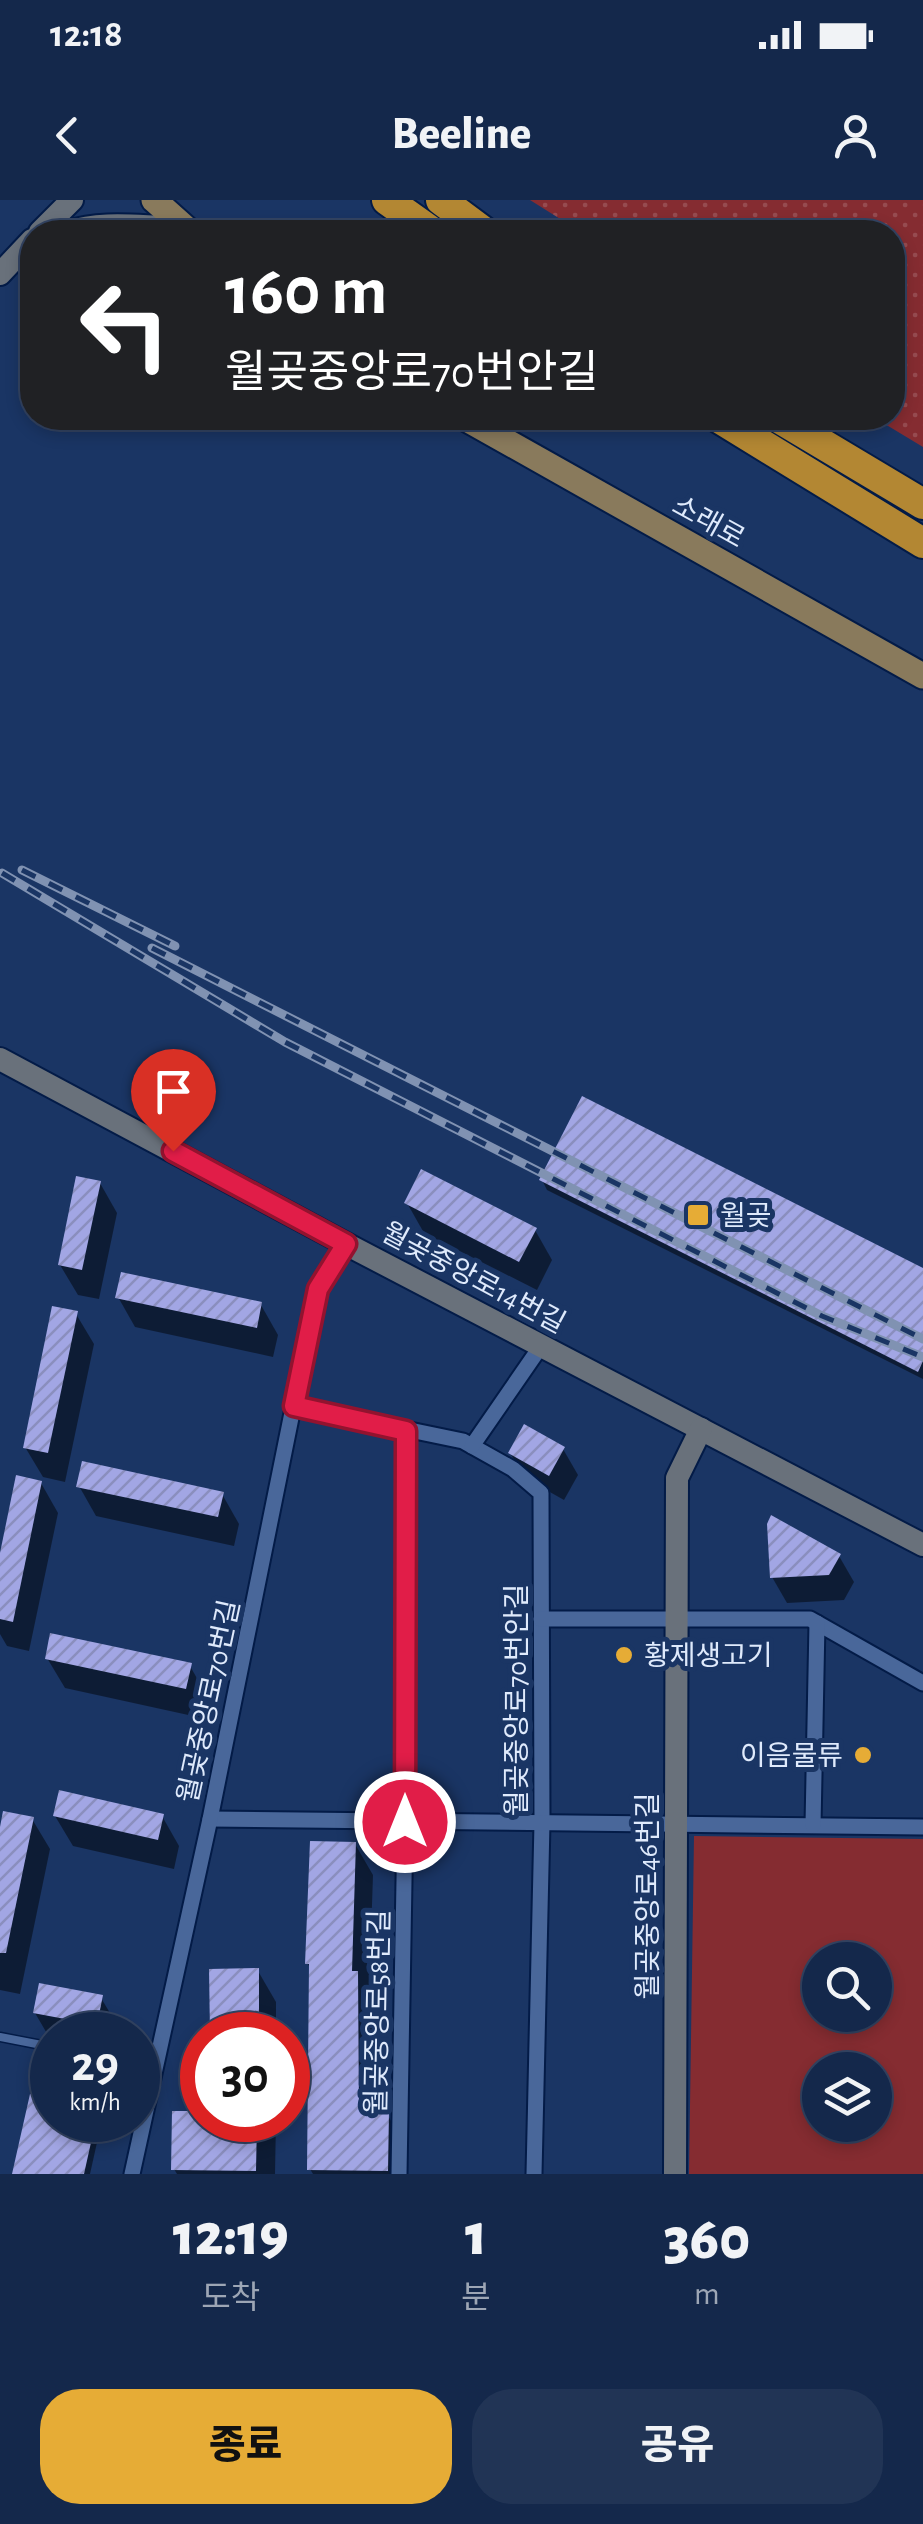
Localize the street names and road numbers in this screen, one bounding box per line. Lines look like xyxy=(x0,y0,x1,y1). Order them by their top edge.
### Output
street label: 소래로 xyxy=(667,490,750,554)
street label: 월곶중앙로14번길 xyxy=(377,1217,570,1339)
street label: 월곶중앙로70번안길 xyxy=(502,1584,532,1816)
street label: 월곶중앙로70번길 xyxy=(173,1597,245,1805)
street label: 월곶중앙로46번길 xyxy=(633,1793,663,1999)
street label: 월곶중앙로58번길 xyxy=(361,1909,395,2115)

